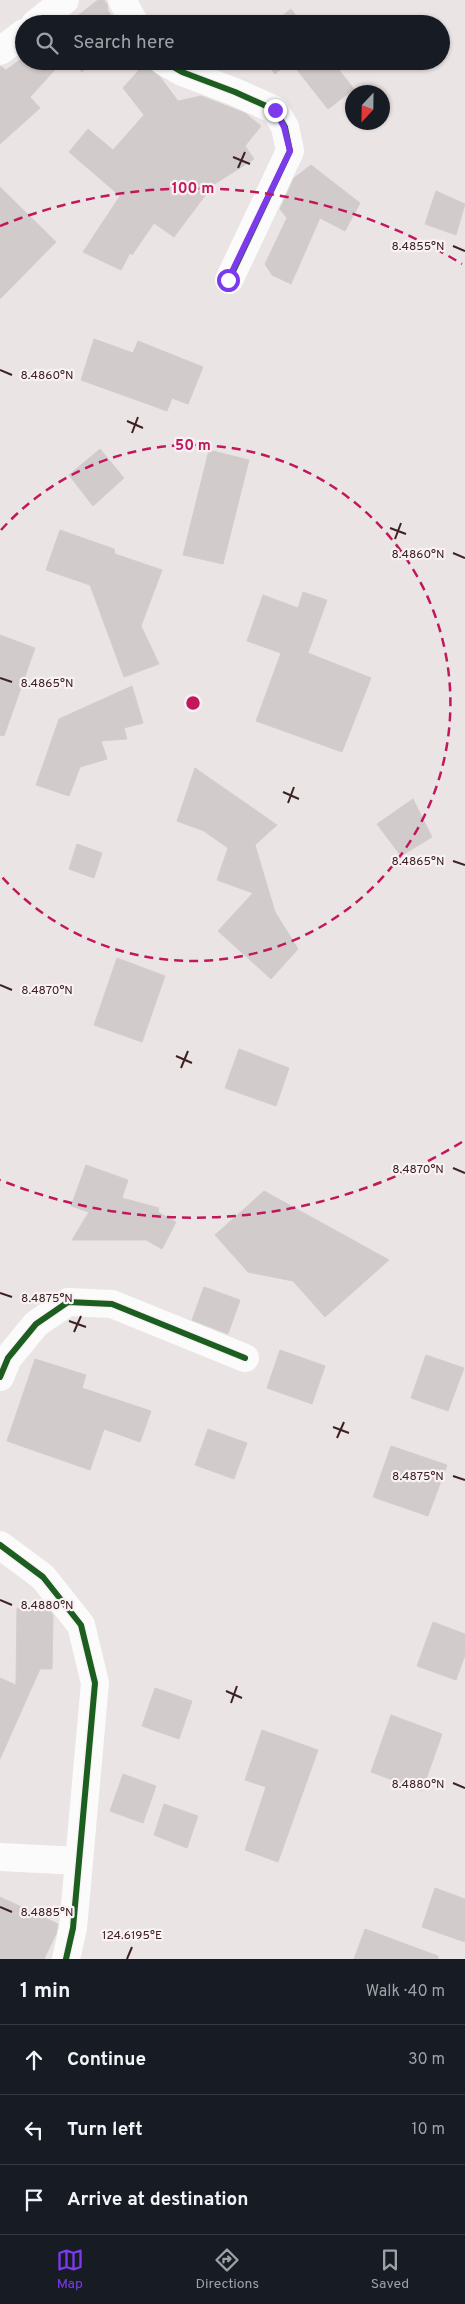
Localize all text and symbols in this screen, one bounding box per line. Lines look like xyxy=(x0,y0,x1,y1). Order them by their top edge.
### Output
search box xyxy=(15,15,450,70)
icon: search xyxy=(33,29,61,57)
text: Search here xyxy=(73,31,175,55)
north arrow xyxy=(345,85,390,130)
route end xyxy=(264,99,287,122)
text: 100 m xyxy=(172,180,214,199)
text: 8.4855°N xyxy=(391,239,445,255)
route start xyxy=(217,269,240,292)
text: 8.4860°N xyxy=(20,368,74,384)
text: 50 m xyxy=(175,437,211,456)
text: 8.4860°N xyxy=(391,547,445,563)
text: 8.4865°N xyxy=(21,676,73,692)
centre of rings xyxy=(184,694,202,712)
text: 8.4865°N xyxy=(392,854,444,870)
text: 8.4870°N xyxy=(21,983,73,999)
text: 8.4870°N xyxy=(392,1162,444,1178)
text: 8.4875°N xyxy=(21,1291,73,1307)
text: 8.4875°N xyxy=(392,1469,444,1485)
text: 8.4880°N xyxy=(20,1598,74,1614)
text: 8.4880°N xyxy=(391,1777,445,1793)
text: 8.4885°N xyxy=(21,1905,73,1921)
text: 124.6195°E xyxy=(102,1928,162,1944)
text: 1 min xyxy=(20,1978,70,2005)
text: Walk · 40 m xyxy=(366,1982,445,2002)
icon: ahead xyxy=(20,2046,48,2074)
text: Continue xyxy=(67,2048,146,2072)
text: 30 m xyxy=(408,2050,445,2070)
icon: left xyxy=(20,2116,48,2144)
text: Turn left xyxy=(67,2118,143,2142)
text: 10 m xyxy=(411,2120,445,2140)
icon: arrive xyxy=(20,2186,48,2214)
text: Arrive at destination xyxy=(67,2188,248,2212)
tab: Map xyxy=(56,2246,84,2293)
tab: Directions xyxy=(195,2246,259,2293)
tab: Saved xyxy=(371,2246,409,2293)

